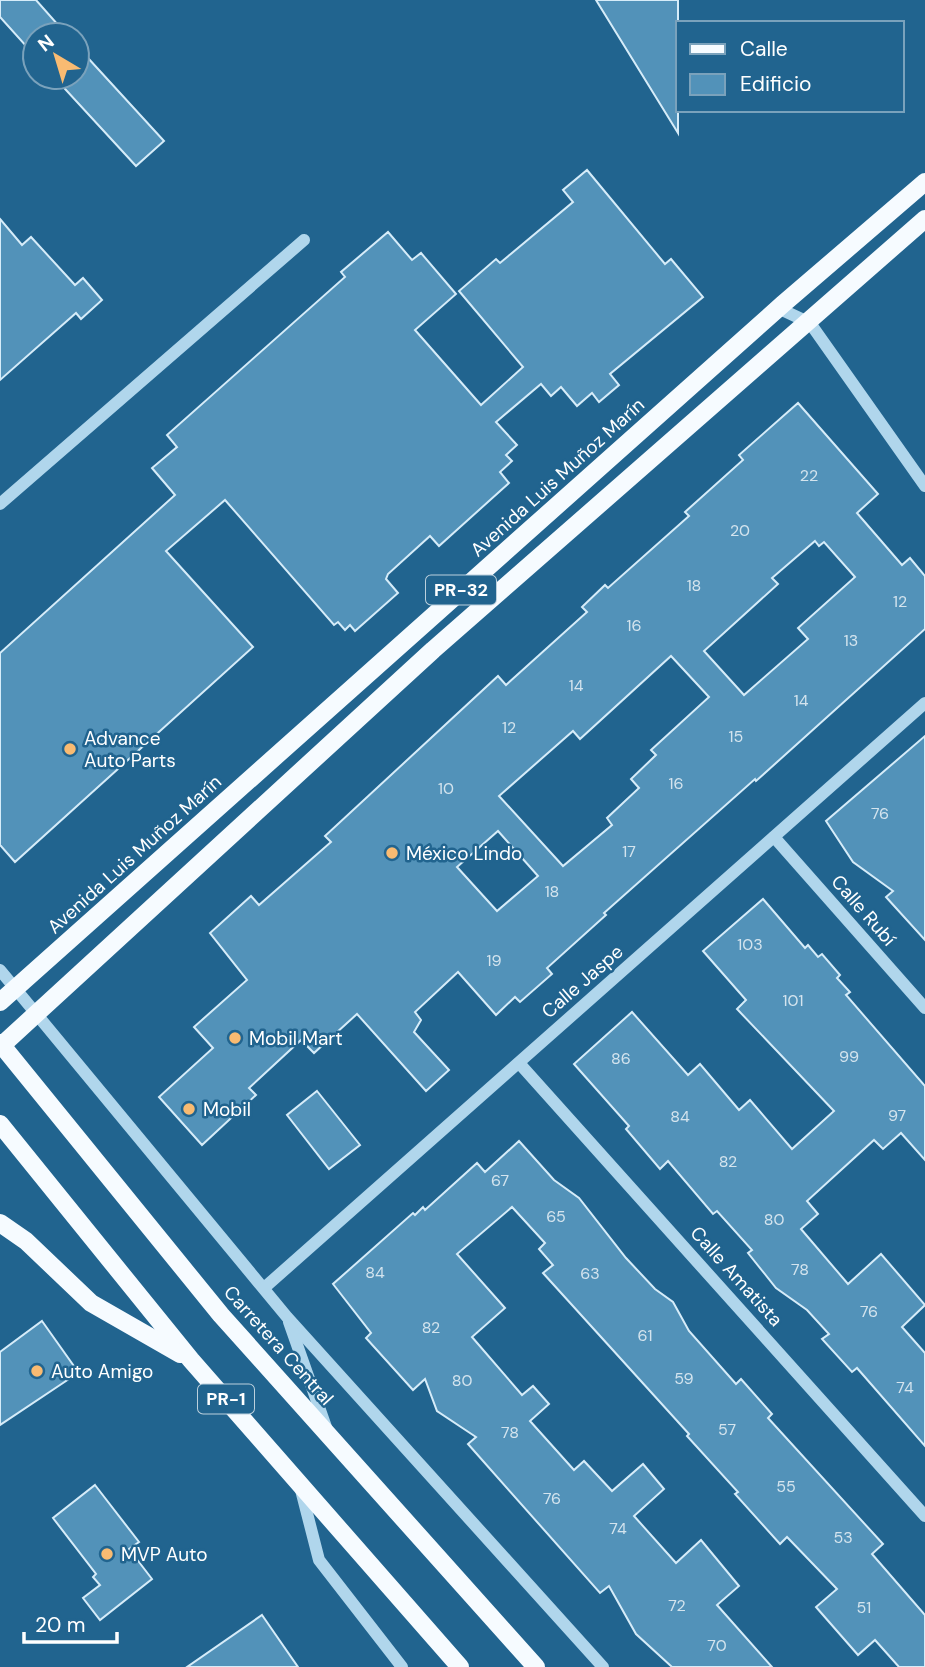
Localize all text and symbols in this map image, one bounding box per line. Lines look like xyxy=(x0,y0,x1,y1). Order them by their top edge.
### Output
north arrow xyxy=(21,21,91,91)
legend xyxy=(676,21,904,112)
text: N xyxy=(33,29,59,57)
text: Calle xyxy=(740,35,788,63)
text: Edificio xyxy=(740,70,811,98)
street label: Avenida Luis Muñoz Marín xyxy=(465,392,650,562)
house number: 22 xyxy=(800,465,818,486)
house number: 20 xyxy=(730,520,750,541)
house number: 18 xyxy=(687,575,701,596)
road number: PR-32 xyxy=(426,576,496,604)
house number: 12 xyxy=(893,591,907,612)
house number: 16 xyxy=(626,615,642,636)
house number: 13 xyxy=(844,630,858,651)
house number: 14 xyxy=(569,675,584,696)
house number: 14 xyxy=(794,690,809,711)
house number: 12 xyxy=(502,717,516,738)
place label: Advance Auto Parts xyxy=(84,726,176,773)
house number: 15 xyxy=(729,726,743,747)
marker: Advance Auto Parts xyxy=(62,741,78,757)
street label: Avenida Luis Muñoz Marín xyxy=(42,769,227,939)
house number: 16 xyxy=(668,773,684,794)
house number: 10 xyxy=(438,778,454,799)
house number: 76 xyxy=(871,803,889,824)
place label: México Lindo xyxy=(406,841,522,866)
house number: 17 xyxy=(622,841,636,862)
marker: México Lindo xyxy=(384,845,400,861)
street label: Calle Rubí xyxy=(826,869,902,952)
house number: 18 xyxy=(545,881,559,902)
house number: 103 xyxy=(737,934,763,955)
street label: Calle Jaspe xyxy=(536,939,628,1024)
house number: 19 xyxy=(486,950,502,971)
house number: 101 xyxy=(783,990,803,1011)
place label: Mobil Mart xyxy=(249,1026,343,1051)
marker: Mobil Mart xyxy=(227,1030,243,1046)
house number: 99 xyxy=(839,1046,859,1067)
house number: 86 xyxy=(611,1048,631,1069)
place label: Mobil xyxy=(203,1097,251,1122)
marker: Mobil xyxy=(181,1101,197,1117)
house number: 97 xyxy=(888,1105,906,1126)
house number: 84 xyxy=(670,1106,690,1127)
house number: 82 xyxy=(719,1151,737,1172)
house number: 67 xyxy=(491,1170,509,1191)
house number: 65 xyxy=(546,1206,566,1227)
house number: 80 xyxy=(764,1209,784,1230)
street label: Calle Amatista xyxy=(685,1221,788,1332)
house number: 78 xyxy=(791,1259,809,1280)
house number: 84 xyxy=(365,1262,385,1283)
house number: 63 xyxy=(580,1263,600,1284)
street label: Carretera Central xyxy=(218,1280,339,1411)
house number: 76 xyxy=(860,1301,878,1322)
house number: 82 xyxy=(422,1317,440,1338)
house number: 61 xyxy=(637,1325,653,1346)
place label: Auto Amigo xyxy=(51,1359,153,1384)
marker: Auto Amigo xyxy=(29,1363,45,1379)
house number: 59 xyxy=(674,1368,694,1389)
house number: 80 xyxy=(452,1370,472,1391)
house number: 74 xyxy=(896,1377,914,1398)
road number: PR-1 xyxy=(198,1384,254,1414)
house number: 57 xyxy=(718,1419,736,1440)
house number: 78 xyxy=(501,1422,519,1443)
house number: 55 xyxy=(776,1476,796,1497)
house number: 76 xyxy=(543,1488,561,1509)
house number: 74 xyxy=(609,1518,627,1539)
house number: 53 xyxy=(833,1527,853,1548)
place label: MVP Auto xyxy=(121,1542,208,1567)
marker: MVP Auto xyxy=(99,1546,115,1562)
house number: 72 xyxy=(668,1595,686,1616)
house number: 51 xyxy=(857,1597,871,1618)
scale bar xyxy=(24,1600,117,1644)
text: 20 m xyxy=(35,1611,86,1639)
house number: 70 xyxy=(707,1635,727,1656)

